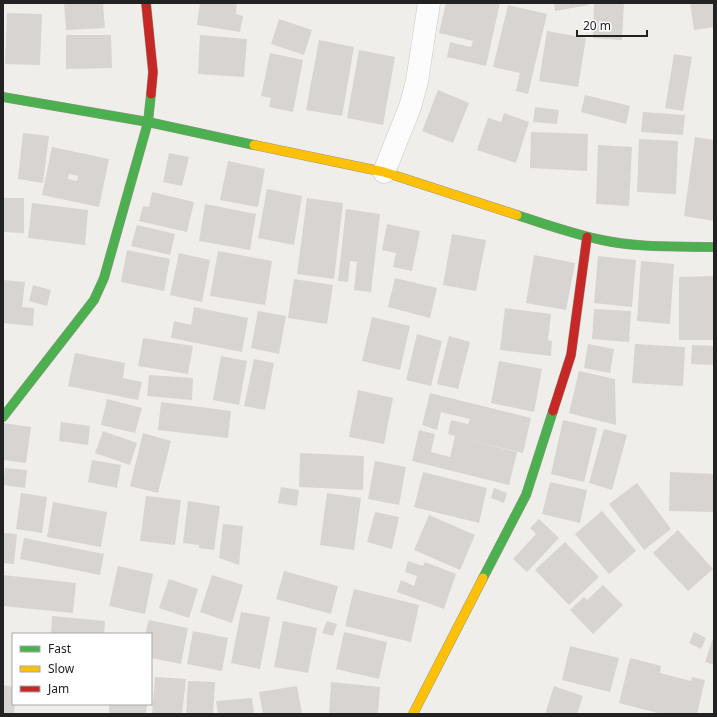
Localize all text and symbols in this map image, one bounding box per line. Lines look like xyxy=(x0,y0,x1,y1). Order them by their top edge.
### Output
scale bar xyxy=(577,12,647,38)
text: 20 m xyxy=(583,17,611,34)
legend xyxy=(12,633,152,705)
text: Fast xyxy=(48,640,72,657)
text: Slow xyxy=(48,660,75,677)
text: Jam xyxy=(47,680,69,697)

